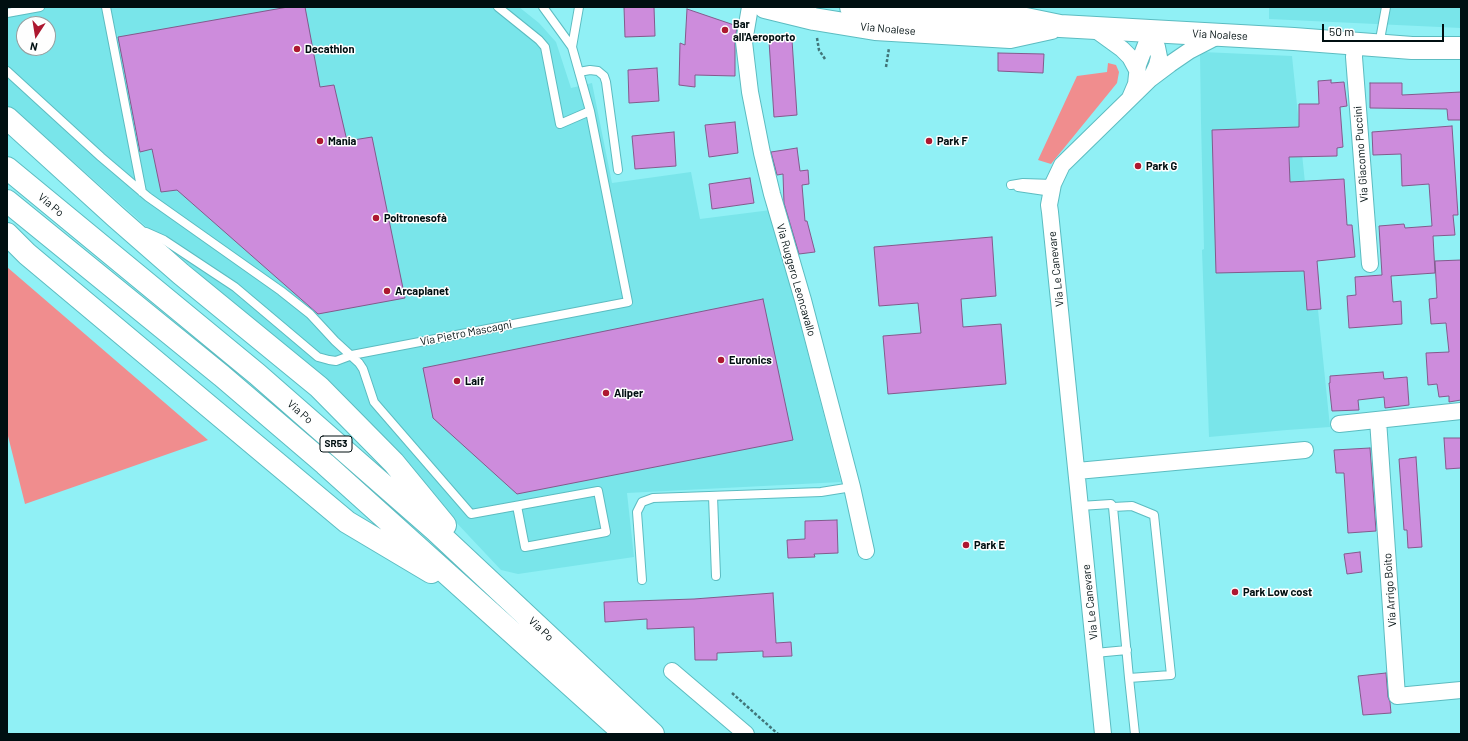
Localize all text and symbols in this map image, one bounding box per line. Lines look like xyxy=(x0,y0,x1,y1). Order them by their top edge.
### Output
north arrow xyxy=(16,16,56,56)
scale bar xyxy=(1324,16,1446,42)
place label: Bar all'Aeroporto xyxy=(733,17,795,43)
street label: Via Noalese xyxy=(860,20,916,38)
text: 50 m xyxy=(1329,24,1354,38)
marker: Bar all'Aeroporto xyxy=(720,25,730,35)
street label: Via Noalese xyxy=(1192,27,1248,43)
text: N xyxy=(29,40,39,54)
place label: Decathlon xyxy=(305,42,354,56)
marker: Decathlon xyxy=(292,44,302,54)
street label: Via Giacomo Puccini xyxy=(1351,105,1371,203)
place label: Mania xyxy=(328,134,356,148)
place label: Park F xyxy=(937,134,968,148)
marker: Mania xyxy=(315,136,325,146)
marker: Park F xyxy=(924,136,934,146)
place label: Park G xyxy=(1146,159,1177,173)
marker: Park G xyxy=(1133,161,1143,171)
street label: Via Po xyxy=(35,190,67,220)
place label: Poltronesofà xyxy=(384,211,447,225)
marker: Poltronesofà xyxy=(371,213,381,223)
street label: Via Ruggero Leoncavallo xyxy=(774,222,818,338)
street label: Via Le Canevare xyxy=(1045,231,1067,307)
place label: Arcaplanet xyxy=(395,284,449,298)
marker: Arcaplanet xyxy=(382,286,392,296)
street label: Via Pietro Mascagni xyxy=(419,318,513,348)
place label: Euronics xyxy=(729,353,772,367)
marker: Euronics xyxy=(716,355,726,365)
place label: Laif xyxy=(465,374,484,388)
marker: Laif xyxy=(452,376,462,386)
place label: Aliper xyxy=(614,386,643,400)
marker: Aliper xyxy=(601,388,611,398)
street label: Via Po xyxy=(285,397,315,427)
road number: SR53 xyxy=(320,436,352,452)
place label: Park E xyxy=(974,538,1005,552)
marker: Park E xyxy=(961,540,971,550)
street label: Via Arrigo Boito xyxy=(1381,553,1399,627)
street label: Via Le Canevare xyxy=(1079,564,1101,640)
place label: Park Low cost xyxy=(1243,585,1312,599)
marker: Park Low cost xyxy=(1230,587,1240,597)
street label: Via Po xyxy=(526,614,556,644)

